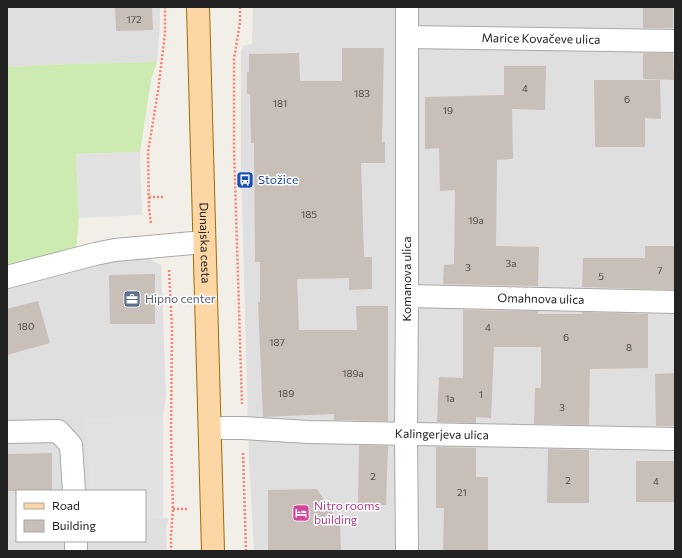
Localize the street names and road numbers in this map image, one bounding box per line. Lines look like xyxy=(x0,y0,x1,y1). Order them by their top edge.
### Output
street label: Marice Kovačeve ulica xyxy=(481,30,601,46)
street label: Dunajska cesta xyxy=(197,202,214,284)
street label: Komanova ulica xyxy=(399,236,413,322)
street label: Omahnova ulica xyxy=(497,290,585,306)
street label: Kalingerjeva ulica xyxy=(395,426,489,441)

